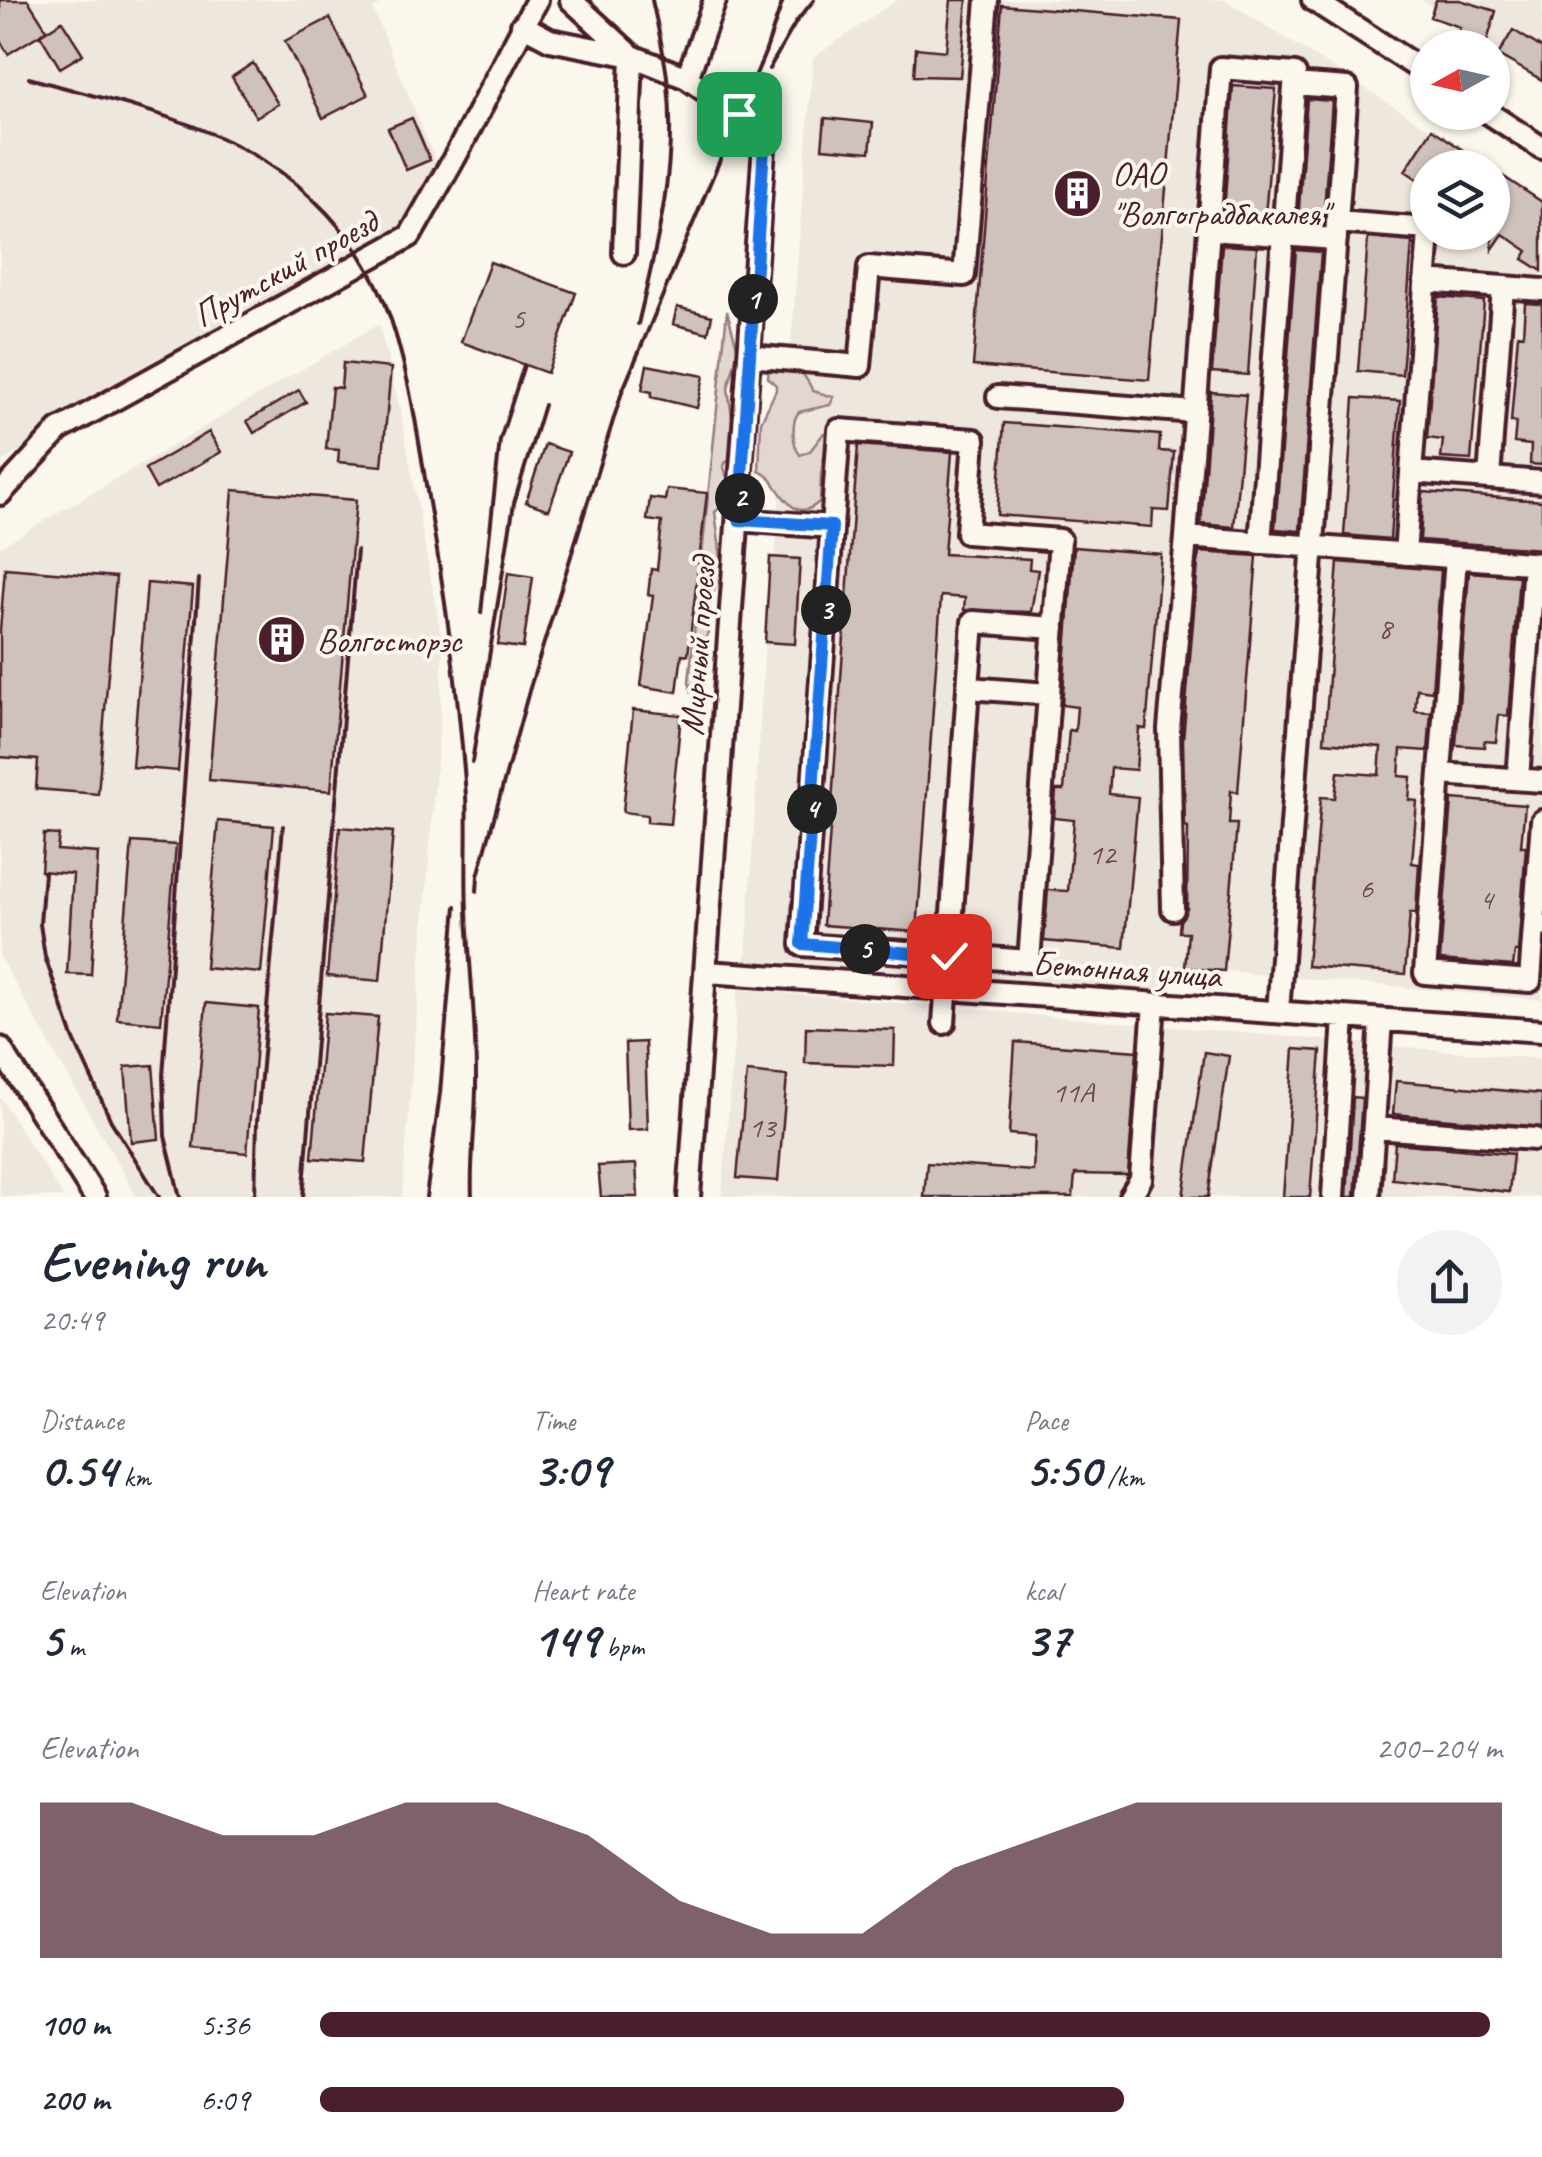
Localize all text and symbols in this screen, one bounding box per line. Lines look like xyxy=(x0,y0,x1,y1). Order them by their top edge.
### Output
north arrow xyxy=(1410,30,1510,130)
map controls xyxy=(1410,30,1510,250)
pin xyxy=(697,72,782,157)
icon: arrive xyxy=(712,87,767,142)
button: layers xyxy=(1410,150,1510,250)
place label: ОАО "Волгоградбакалея" xyxy=(1112,151,1335,236)
building icon: ОАО "Волгоградбакалея" xyxy=(1051,167,1103,219)
street label: Прутский проезд xyxy=(185,198,389,338)
pin: 1 xyxy=(728,274,778,324)
text: 1 xyxy=(747,281,759,316)
house number: 5 xyxy=(511,299,526,337)
pin: 2 xyxy=(715,473,765,523)
text: 2 xyxy=(734,480,746,515)
street label: Мирный проезд xyxy=(669,551,726,737)
pin: 3 xyxy=(801,585,851,635)
text: 3 xyxy=(820,592,832,627)
house number: 8 xyxy=(1378,609,1394,647)
building icon: Волгосторэс xyxy=(256,614,308,666)
place label: Волгосторэс xyxy=(317,618,463,663)
pin: 4 xyxy=(787,784,837,834)
text: 4 xyxy=(806,791,818,826)
house number: 12 xyxy=(1089,835,1118,873)
house number: 6 xyxy=(1359,869,1374,907)
house number: 4 xyxy=(1479,880,1495,918)
pin xyxy=(907,914,992,999)
pin: 5 xyxy=(840,924,890,974)
icon: check xyxy=(922,929,977,984)
text: 5 xyxy=(859,931,871,966)
street label: Бетонная улица xyxy=(1031,940,1225,999)
house number: 11А xyxy=(1052,1073,1096,1111)
house number: 13 xyxy=(749,1108,778,1146)
text: Evening run xyxy=(40,1226,265,1296)
button: share xyxy=(1397,1230,1502,1335)
text: 20:49 xyxy=(40,1299,104,1340)
text: Distance xyxy=(40,1403,124,1438)
text: Time xyxy=(532,1403,575,1438)
text: Pace xyxy=(1025,1403,1068,1438)
text: 0.54 xyxy=(40,1438,117,1501)
text: 3:09 xyxy=(532,1438,609,1501)
text: 5:50 xyxy=(1025,1438,1100,1501)
text: km xyxy=(117,1459,151,1494)
text: /km xyxy=(1100,1459,1144,1494)
text: Elevation xyxy=(40,1573,126,1608)
text: Heart rate xyxy=(532,1573,634,1608)
text: kcal xyxy=(1025,1573,1062,1608)
text: 5 xyxy=(40,1608,62,1671)
text: 149 xyxy=(532,1608,599,1671)
text: 37 xyxy=(1025,1608,1069,1671)
text: m xyxy=(62,1629,84,1664)
text: bpm xyxy=(599,1629,644,1664)
text: Elevation xyxy=(40,1727,138,1768)
text: 200–204 m xyxy=(1376,1727,1502,1768)
text: 100 m xyxy=(40,2004,109,2045)
text: 5:36 xyxy=(200,2004,250,2045)
text: 200 m xyxy=(40,2079,109,2120)
text: 6:09 xyxy=(200,2079,250,2120)

